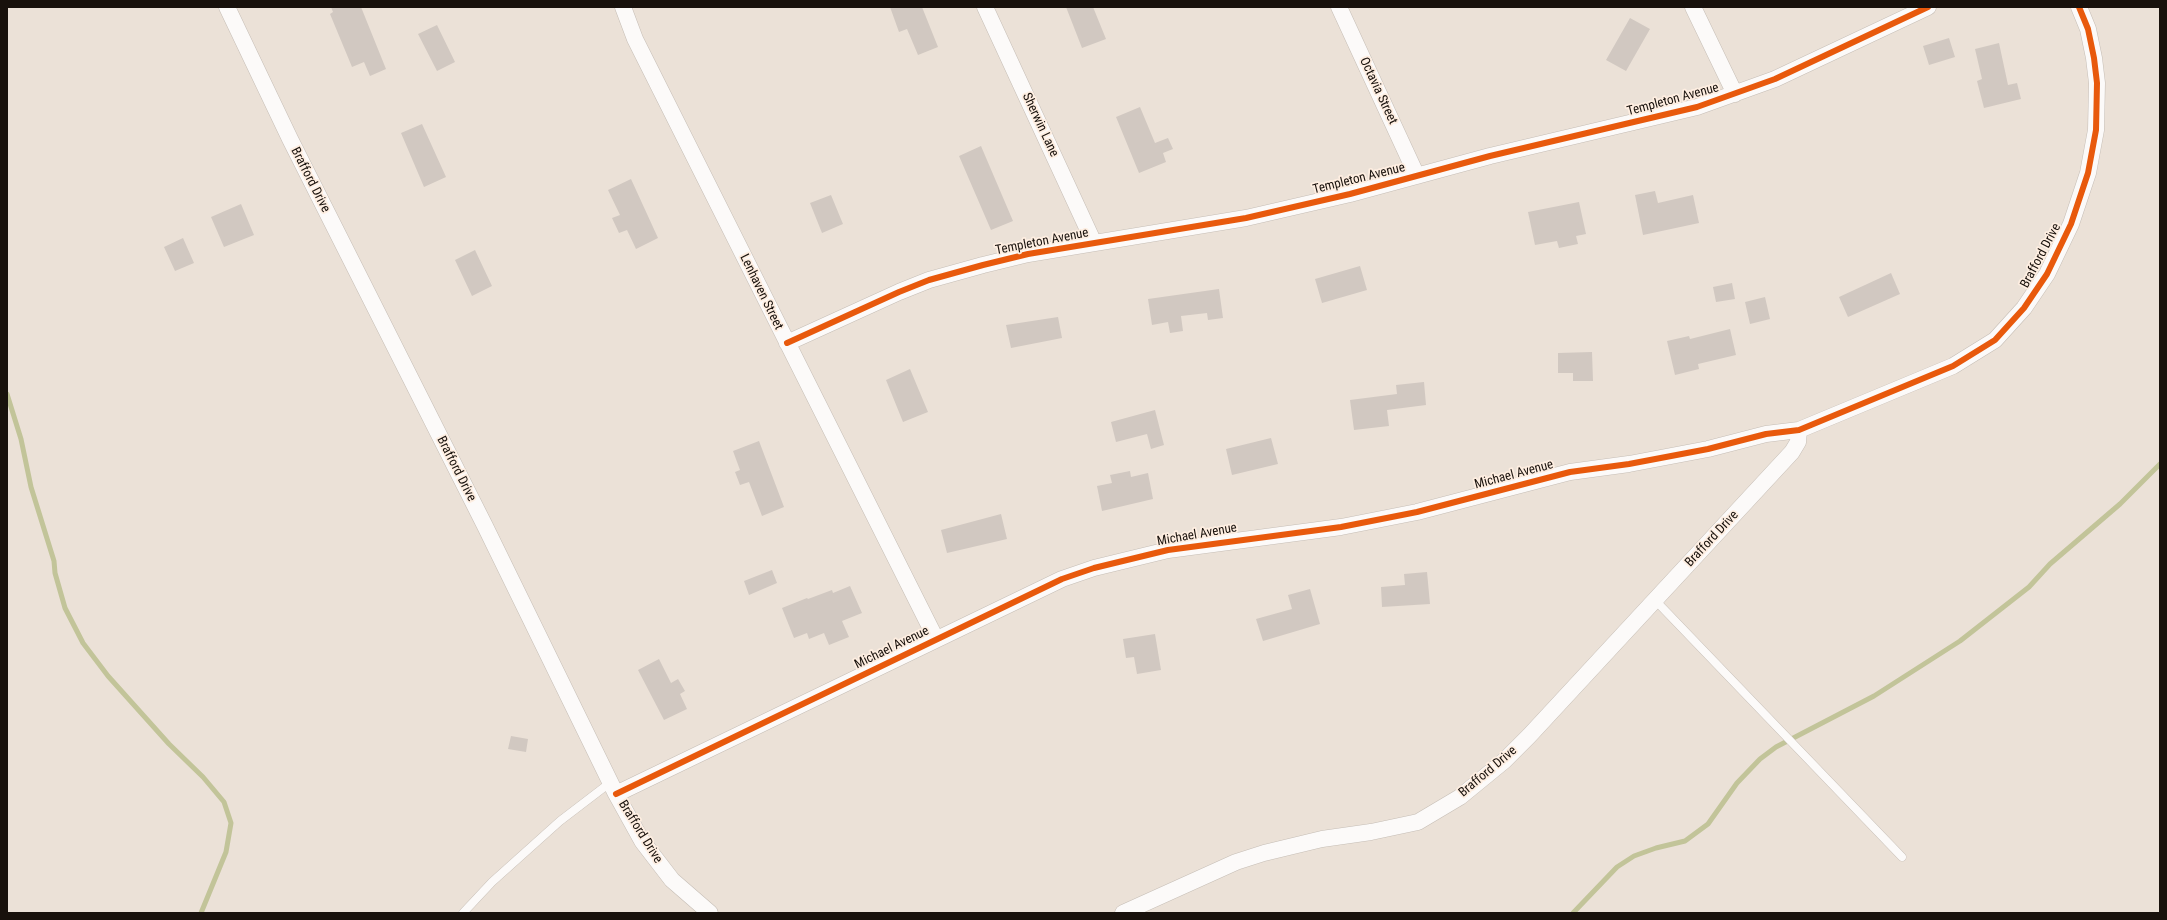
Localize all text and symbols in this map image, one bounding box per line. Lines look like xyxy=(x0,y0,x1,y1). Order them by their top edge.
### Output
street label: Octavia Street xyxy=(1356,55,1400,127)
street label: Templeton Avenue xyxy=(1625,80,1721,120)
street label: Sherwin Lane xyxy=(1018,91,1062,159)
street label: Brafford Drive xyxy=(287,145,333,215)
street label: Templeton Avenue xyxy=(1311,160,1407,198)
street label: Brafford Drive xyxy=(2017,221,2065,291)
street label: Templeton Avenue xyxy=(994,225,1090,259)
street label: Lenhaven Street xyxy=(736,252,786,332)
street label: Brafford Drive xyxy=(433,434,479,504)
street label: Michael Avenue xyxy=(1473,457,1555,493)
street label: Brafford Drive xyxy=(1682,508,1742,570)
street label: Michael Avenue xyxy=(1156,520,1238,550)
street label: Michael Avenue xyxy=(852,623,932,673)
street label: Brafford Drive xyxy=(1456,743,1520,801)
street label: Brafford Drive xyxy=(615,798,665,866)

